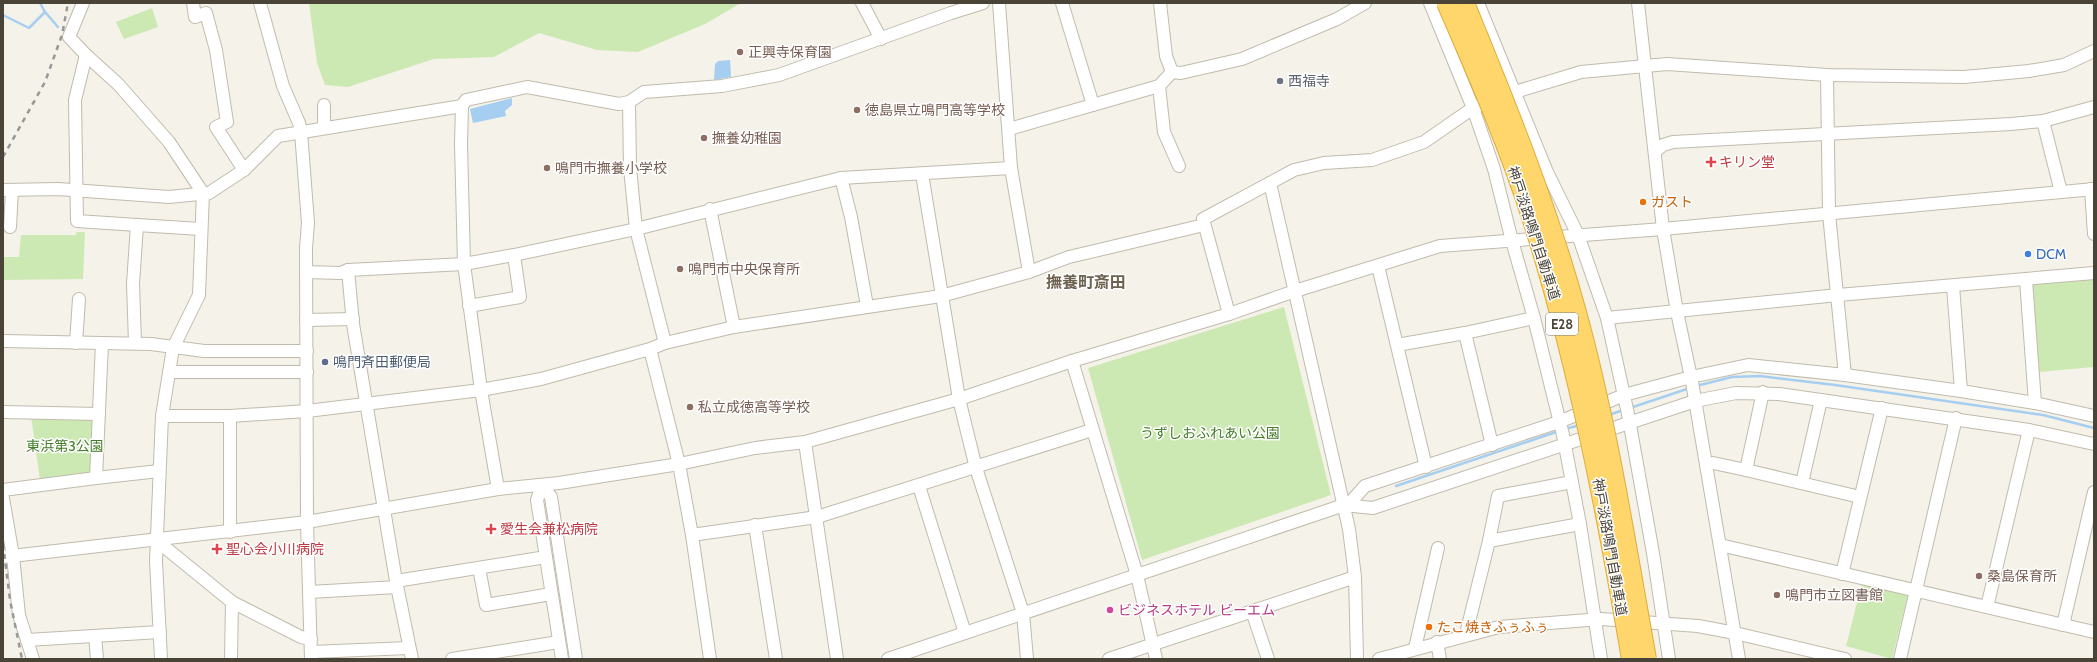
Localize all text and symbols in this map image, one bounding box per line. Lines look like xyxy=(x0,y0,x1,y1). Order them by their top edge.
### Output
place label: 正興寺保育園 xyxy=(748,43,832,61)
marker: 正興寺保育園 xyxy=(735,47,745,57)
place label: 西福寺 xyxy=(1288,72,1330,90)
marker: 西福寺 xyxy=(1275,76,1285,86)
place label: 徳島県立鳴門高等学校 xyxy=(865,101,1005,119)
marker: 徳島県立鳴門高等学校 xyxy=(852,105,862,115)
place label: 撫養幼稚園 xyxy=(712,129,782,147)
marker: 撫養幼稚園 xyxy=(699,133,709,143)
place label: キリン堂 xyxy=(1719,153,1775,171)
marker: キリン堂 xyxy=(1706,157,1716,167)
place label: 鳴門市撫養小学校 xyxy=(555,159,667,177)
marker: 鳴門市撫養小学校 xyxy=(542,163,552,173)
street label: 神戸淡路鳴門自動車道 xyxy=(1504,164,1564,302)
place label: ガスト xyxy=(1651,193,1693,211)
marker: ガスト xyxy=(1638,197,1648,207)
place label: DCM xyxy=(2036,245,2066,263)
marker: DCM xyxy=(2023,249,2033,259)
place label: 鳴門市中央保育所 xyxy=(688,260,800,278)
marker: 鳴門市中央保育所 xyxy=(675,264,685,274)
district label: 撫養町斎田 xyxy=(1046,273,1126,292)
road number: E28 xyxy=(1546,313,1578,335)
place label: 鳴門斉田郵便局 xyxy=(333,353,431,371)
marker: 鳴門斉田郵便局 xyxy=(320,357,330,367)
place label: 私立成徳高等学校 xyxy=(698,398,810,416)
marker: 私立成徳高等学校 xyxy=(685,402,695,412)
park label: うずしおふれあい公園 xyxy=(1140,424,1280,442)
park label: 東浜第3公園 xyxy=(26,437,104,455)
street label: 神戸淡路鳴門自動車道 xyxy=(1589,477,1631,617)
place label: 愛生会兼松病院 xyxy=(500,520,598,538)
marker: 愛生会兼松病院 xyxy=(485,523,497,535)
place label: 聖心会小川病院 xyxy=(226,540,324,558)
marker: 聖心会小川病院 xyxy=(211,543,223,555)
place label: 桑島保育所 xyxy=(1987,567,2057,585)
marker: 桑島保育所 xyxy=(1974,571,1984,581)
place label: 鳴門市立図書館 xyxy=(1785,586,1883,604)
marker: 鳴門市立図書館 xyxy=(1772,590,1782,600)
place label: ビジネスホテル ビーエム xyxy=(1118,601,1275,619)
marker: ビジネスホテル ビーエム xyxy=(1105,605,1115,615)
place label: たこ焼きふぅふぅ xyxy=(1437,618,1549,636)
marker: たこ焼きふぅふぅ xyxy=(1424,622,1434,632)

